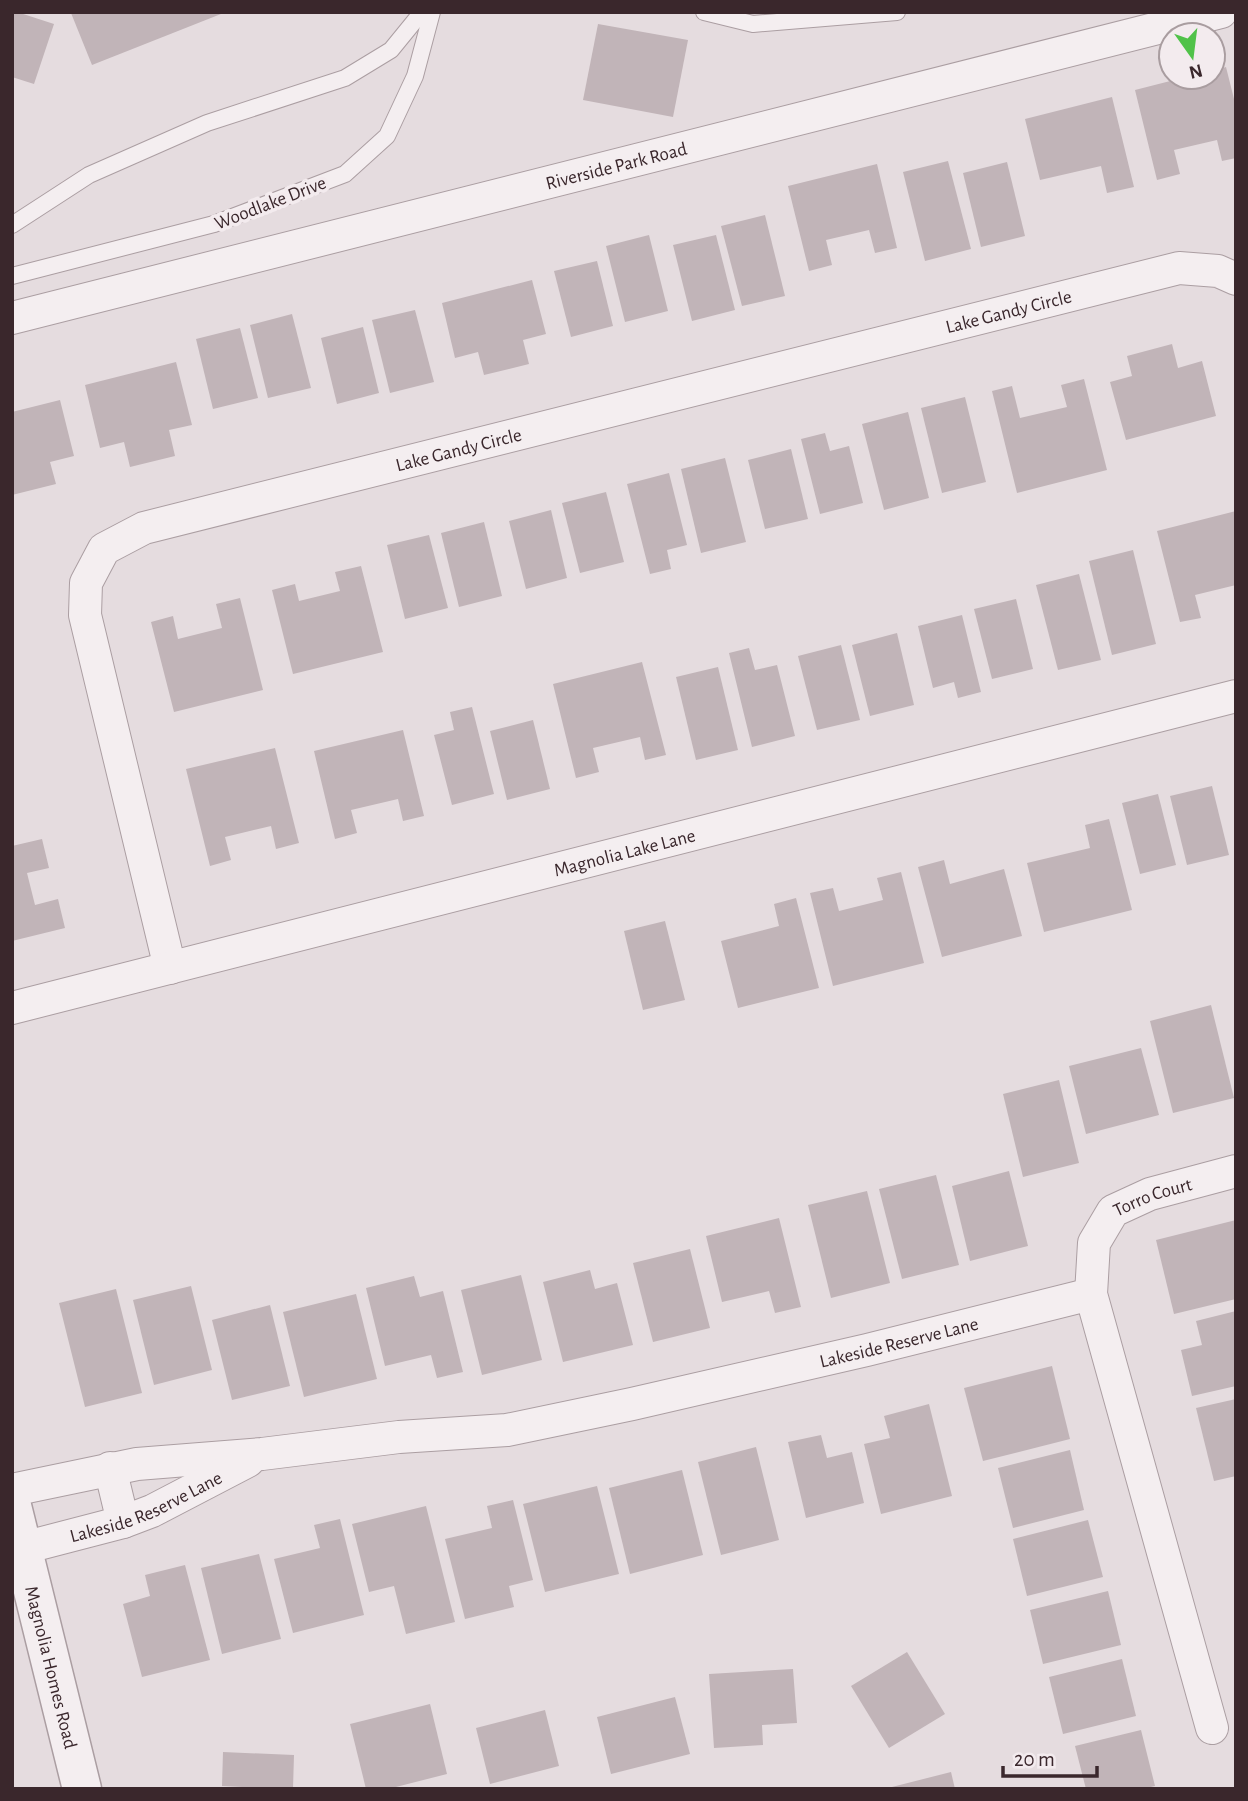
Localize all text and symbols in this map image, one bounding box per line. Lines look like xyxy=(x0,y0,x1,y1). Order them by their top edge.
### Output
north arrow xyxy=(1157,21,1227,91)
text: N xyxy=(1187,60,1204,82)
street label: Riverside Park Road xyxy=(544,140,689,194)
street label: Woodlake Drive xyxy=(212,173,329,233)
street label: Lake Gandy Circle xyxy=(944,287,1074,337)
street label: Lake Gandy Circle xyxy=(394,426,524,475)
street label: Magnolia Lake Lane xyxy=(552,826,698,880)
street label: Torro Court xyxy=(1110,1175,1194,1221)
street label: Lakeside Reserve Lane xyxy=(818,1315,981,1372)
street label: Lakeside Reserve Lane xyxy=(68,1468,225,1546)
street label: Magnolia Homes Road xyxy=(21,1584,80,1751)
scale bar xyxy=(1003,1734,1098,1778)
text: 20 m xyxy=(1014,1749,1055,1770)

